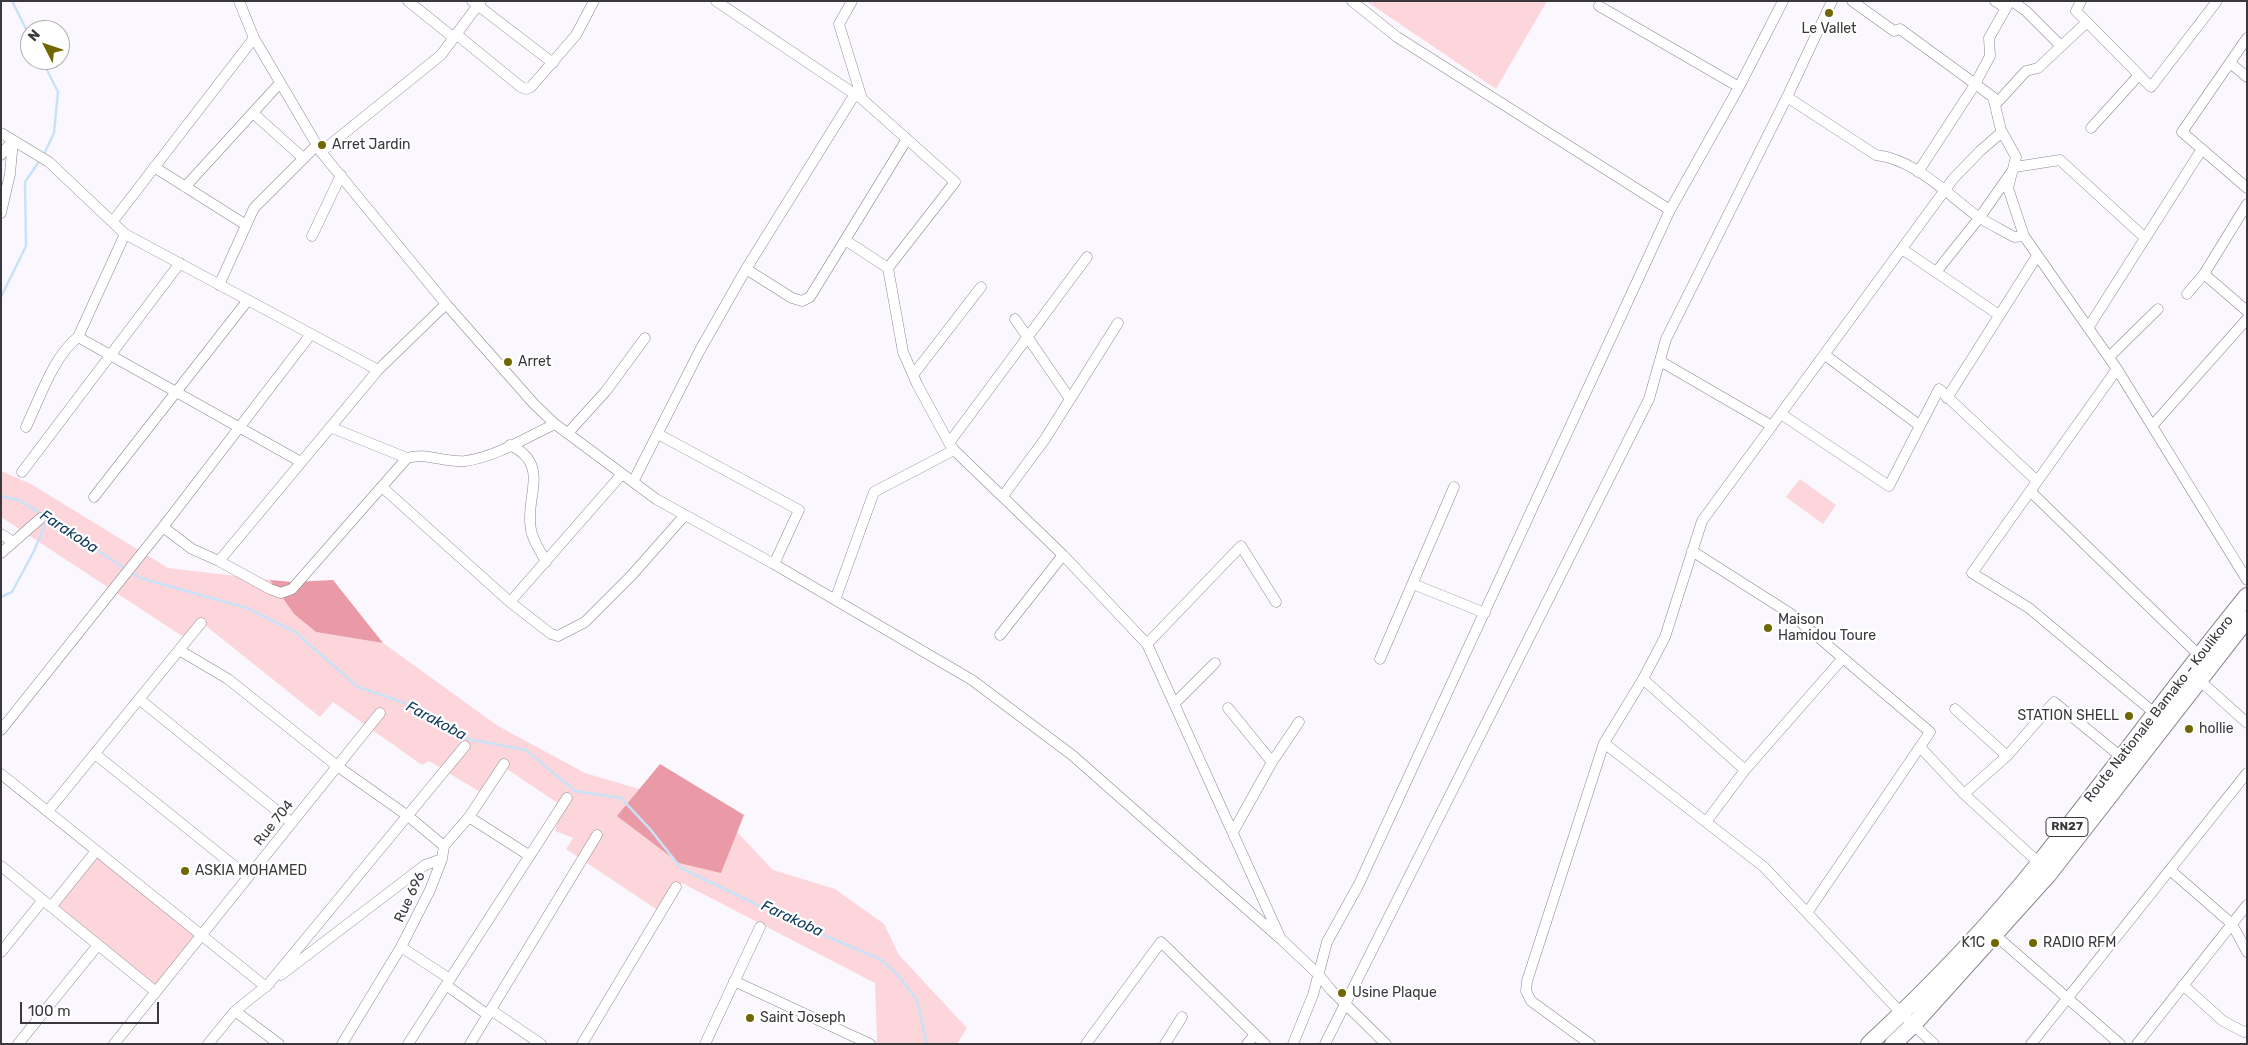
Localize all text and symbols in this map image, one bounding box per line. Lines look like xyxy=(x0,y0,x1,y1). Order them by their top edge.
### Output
marker: Le Vallet xyxy=(1823,7,1835,19)
north arrow xyxy=(20,20,70,70)
place label: Le Vallet xyxy=(1801,21,1857,37)
text: N xyxy=(24,26,44,45)
place label: Arret Jardin xyxy=(332,137,411,153)
marker: Arret Jardin xyxy=(316,139,328,151)
place label: Arret xyxy=(518,354,551,370)
marker: Arret xyxy=(502,356,514,368)
water label: Farakoba xyxy=(37,507,101,557)
place label: Maison Hamidou Toure xyxy=(1778,612,1876,644)
street label: Route Nationale Bamako - Koulikoro xyxy=(2081,612,2237,806)
marker: Maison Hamidou Toure xyxy=(1762,622,1774,634)
water label: Farakoba xyxy=(403,698,469,744)
place label: STATION SHELL xyxy=(2017,708,2119,724)
marker: STATION SHELL xyxy=(2123,710,2135,722)
place label: hollie xyxy=(2199,721,2234,737)
marker: hollie xyxy=(2183,723,2195,735)
street label: Rue 704 xyxy=(251,797,297,849)
road number: RN27 xyxy=(2046,818,2088,836)
place label: ASKIA MOHAMED xyxy=(195,863,307,879)
marker: ASKIA MOHAMED xyxy=(179,865,191,877)
street label: Rue 696 xyxy=(391,869,429,925)
water label: Farakoba xyxy=(758,897,826,941)
place label: K1C xyxy=(1962,935,1985,951)
place label: RADIO RFM xyxy=(2043,935,2116,951)
marker: K1C xyxy=(1989,937,2001,949)
marker: RADIO RFM xyxy=(2027,937,2039,949)
place label: Usine Plaque xyxy=(1352,985,1437,1001)
marker: Usine Plaque xyxy=(1336,987,1348,999)
scale bar xyxy=(22,992,161,1024)
text: 100 m xyxy=(28,1002,70,1020)
place label: Saint Joseph xyxy=(760,1010,846,1026)
marker: Saint Joseph xyxy=(744,1012,756,1024)

